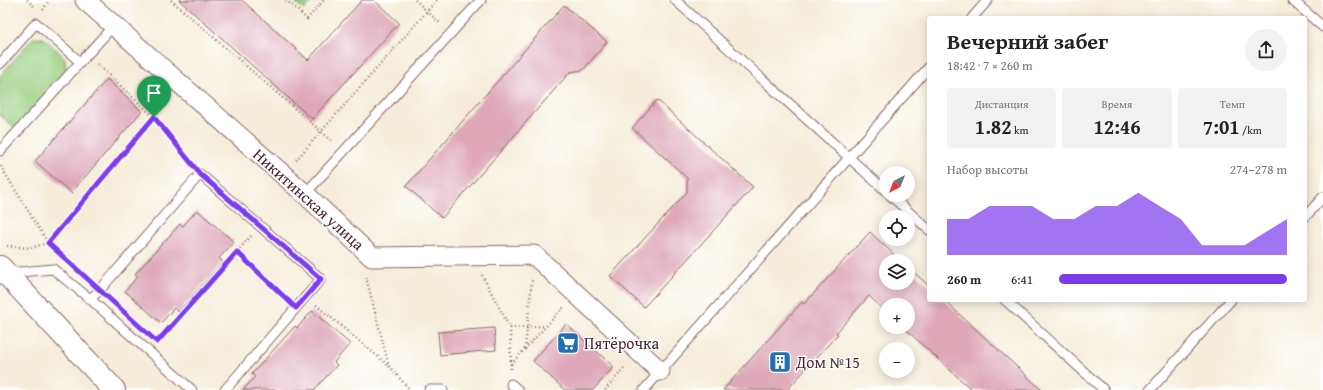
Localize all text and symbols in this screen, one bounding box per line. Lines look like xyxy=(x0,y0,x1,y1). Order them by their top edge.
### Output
text: Вечерний забег xyxy=(947,25,1108,57)
button: share xyxy=(1245,29,1287,71)
text: 18:42 · 7 × 260 m xyxy=(947,56,1033,75)
pin xyxy=(137,76,171,117)
icon: arrive xyxy=(143,82,165,104)
text: Дистанция xyxy=(975,96,1029,112)
text: Время xyxy=(1102,96,1132,112)
text: Темп xyxy=(1220,96,1245,112)
text: 1.82 xyxy=(975,112,1012,141)
text: 12:46 xyxy=(1093,112,1141,141)
text: 7:01 xyxy=(1203,112,1240,141)
text: km xyxy=(1012,122,1029,138)
text: /km xyxy=(1240,122,1262,138)
street label: Никитинская улица xyxy=(248,142,370,256)
text: Набор высоты xyxy=(947,160,1028,179)
text: 274–278 m xyxy=(1230,160,1287,179)
north arrow xyxy=(879,166,915,202)
map controls xyxy=(879,166,915,378)
button: locate xyxy=(879,210,915,246)
button: layers xyxy=(879,254,915,290)
text: 260 m xyxy=(947,270,981,289)
text: 6:41 xyxy=(1011,270,1033,289)
button: + xyxy=(879,298,915,334)
supermarket icon: Пятёрочка xyxy=(555,330,581,356)
place label: Пятёрочка xyxy=(584,331,659,355)
button: − xyxy=(879,342,915,378)
building icon: Дом №15 xyxy=(767,349,793,375)
place label: Дом №15 xyxy=(795,350,860,374)

